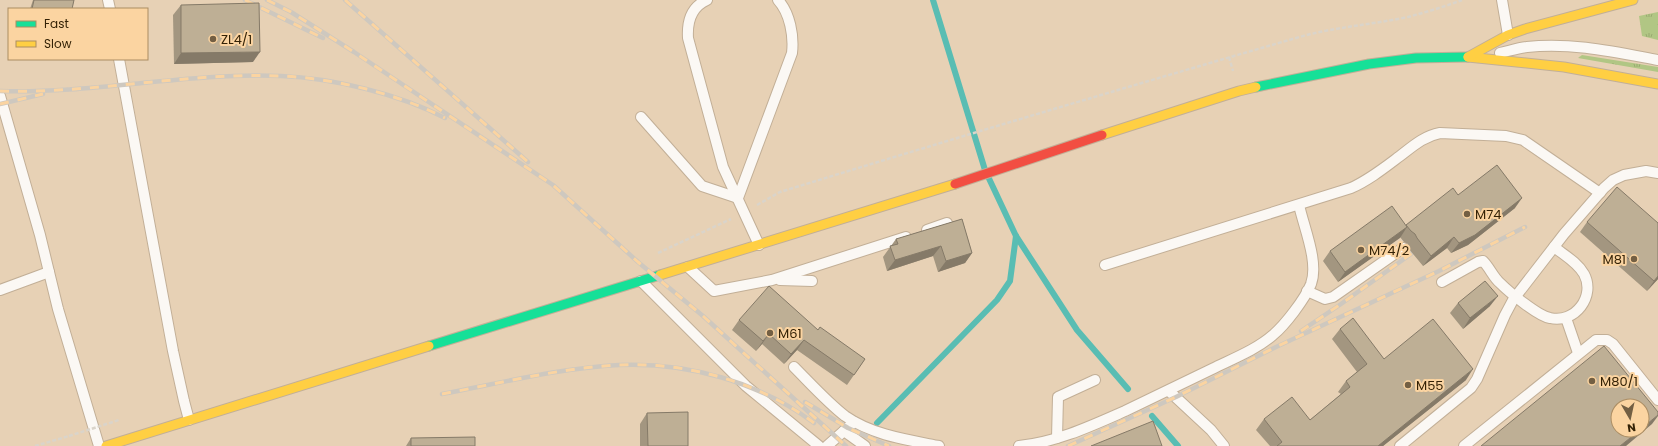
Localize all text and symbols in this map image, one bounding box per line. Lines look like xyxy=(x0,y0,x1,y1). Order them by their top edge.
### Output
legend xyxy=(8,8,148,60)
text: Fast xyxy=(44,15,69,32)
place label: ZL4/1 xyxy=(221,30,252,49)
marker: ZL4/1 xyxy=(208,34,218,44)
text: Slow xyxy=(44,35,72,52)
place label: M74 xyxy=(1475,205,1501,224)
marker: M74 xyxy=(1462,209,1472,219)
place label: M74/2 xyxy=(1369,241,1409,260)
marker: M74/2 xyxy=(1356,245,1366,255)
place label: M81 xyxy=(1602,250,1626,269)
marker: M81 xyxy=(1629,254,1639,264)
place label: M61 xyxy=(778,324,802,343)
marker: M61 xyxy=(765,328,775,338)
place label: M80/1 xyxy=(1600,372,1638,391)
place label: M55 xyxy=(1416,376,1444,395)
marker: M80/1 xyxy=(1587,376,1597,386)
marker: M55 xyxy=(1403,380,1413,390)
north arrow xyxy=(1610,398,1650,438)
text: N xyxy=(1626,419,1637,436)

